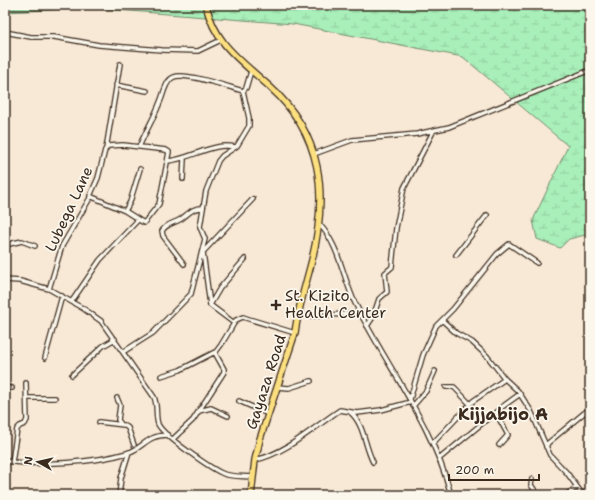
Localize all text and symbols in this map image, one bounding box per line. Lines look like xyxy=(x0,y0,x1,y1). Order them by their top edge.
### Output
street label: Lubega Lane xyxy=(41,163,97,255)
place label: St. Kizito Health Center xyxy=(285,286,386,323)
marker: St. Kizito Health Center xyxy=(270,299,282,311)
street label: Gayaza Road xyxy=(241,331,291,432)
district label: Kijjabijo A xyxy=(458,403,548,425)
north arrow xyxy=(18,442,58,482)
text: N xyxy=(21,455,37,466)
scale bar xyxy=(449,456,539,482)
text: 200 m xyxy=(455,462,494,478)

